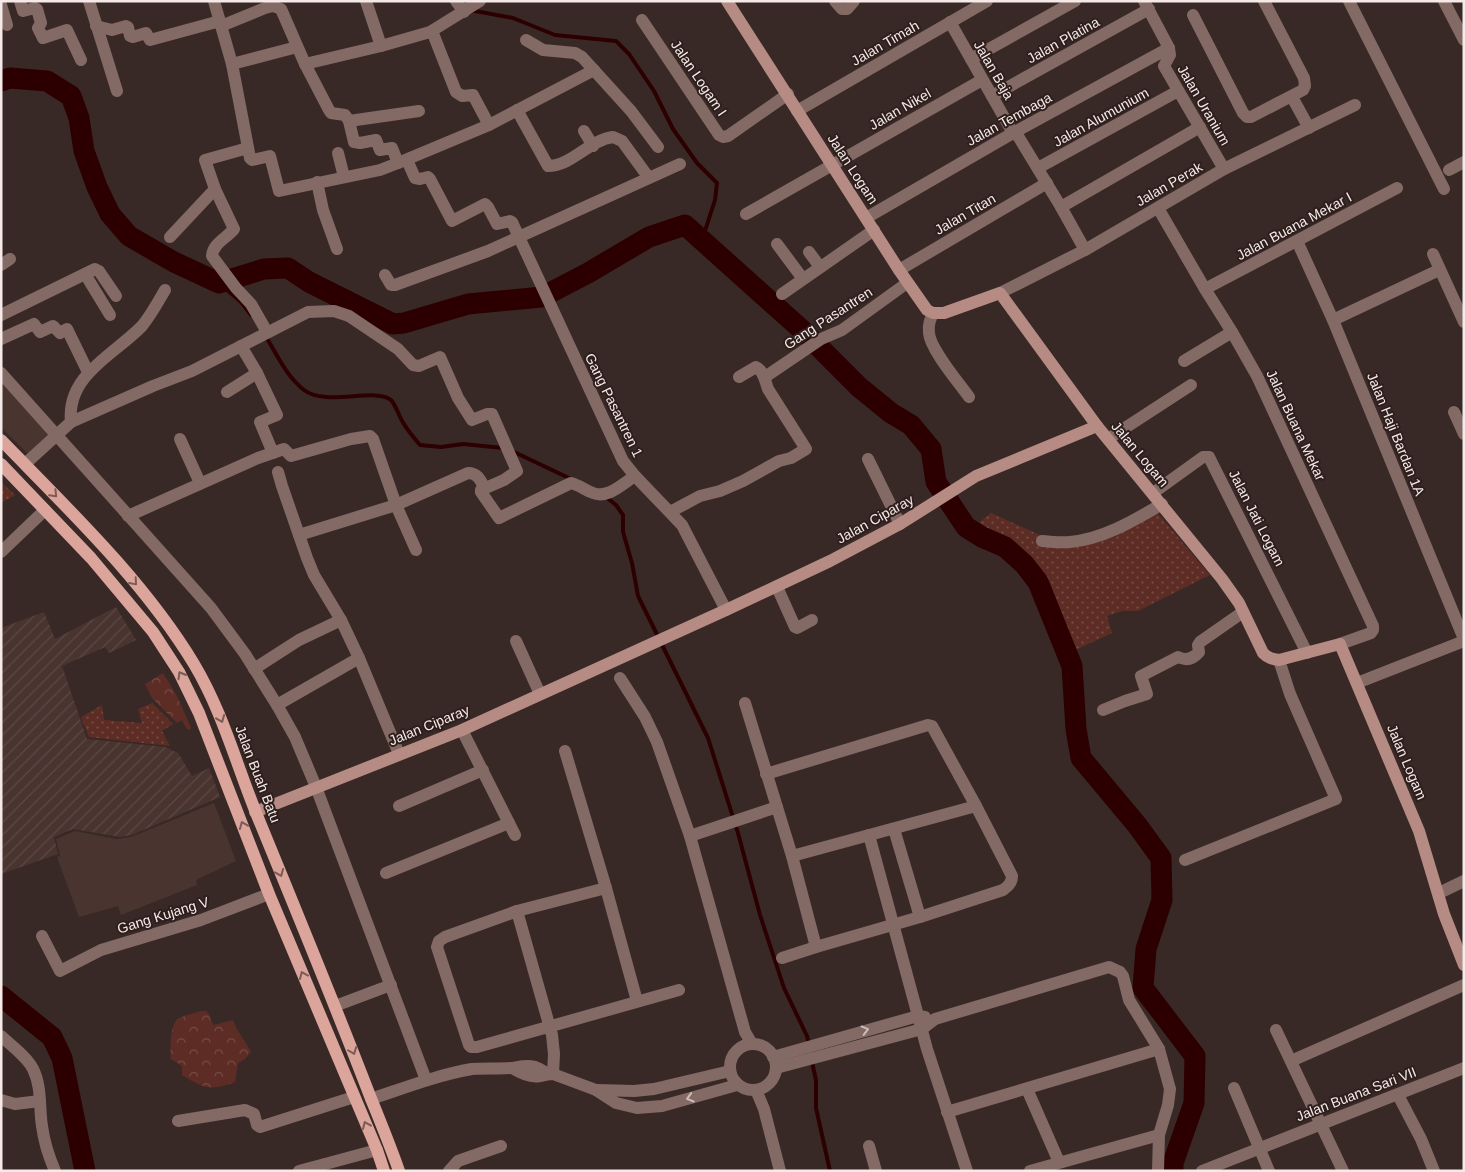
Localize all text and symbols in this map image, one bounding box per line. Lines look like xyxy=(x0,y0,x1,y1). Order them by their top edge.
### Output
street label: Jalan Platina xyxy=(1024,13,1102,66)
street label: Jalan Timah xyxy=(848,17,922,69)
street label: Jalan Logam I xyxy=(668,37,730,119)
street label: Jalan Baja xyxy=(971,38,1017,102)
street label: Jalan Uranium xyxy=(1175,62,1233,148)
street label: Jalan Alumunium xyxy=(1050,84,1152,150)
street label: Jalan Nikel xyxy=(866,85,934,133)
street label: Jalan Tembaga xyxy=(964,89,1054,149)
street label: Jalan Logam xyxy=(824,131,882,207)
street label: Jalan Perak xyxy=(1133,158,1206,209)
street label: Jalan Buana Mekar I xyxy=(1234,189,1354,263)
street label: Jalan Titan xyxy=(932,190,998,238)
street label: Gang Pasantren xyxy=(781,284,875,352)
street label: Gang Pasantren 1 xyxy=(582,350,646,460)
street label: Jalan Buana Mekar xyxy=(1263,367,1329,483)
street label: Jalan Haji Bardan 1A xyxy=(1364,370,1428,499)
street label: Jalan Logam xyxy=(1108,418,1172,490)
street label: Jalan Jati Logam xyxy=(1226,467,1288,569)
one-way arrow xyxy=(48,489,57,498)
street label: Jalan Ciparay xyxy=(834,491,916,547)
one-way arrow xyxy=(128,577,137,586)
one-way arrow xyxy=(177,671,187,680)
street label: Jalan Ciparay xyxy=(386,702,472,748)
one-way arrow xyxy=(214,714,225,723)
street label: Jalan Logam xyxy=(1384,722,1430,802)
street label: Jalan Buah Batu xyxy=(232,723,284,825)
one-way arrow xyxy=(238,821,249,830)
one-way arrow xyxy=(274,868,285,877)
street label: Gang Kujang V xyxy=(115,893,211,937)
one-way arrow xyxy=(299,971,310,980)
one-way arrow xyxy=(860,1026,868,1036)
one-way arrow xyxy=(347,1047,357,1055)
street label: Jalan Buana Sari VII xyxy=(1294,1064,1418,1124)
one-way arrow xyxy=(687,1092,695,1102)
one-way arrow xyxy=(362,1121,372,1130)

